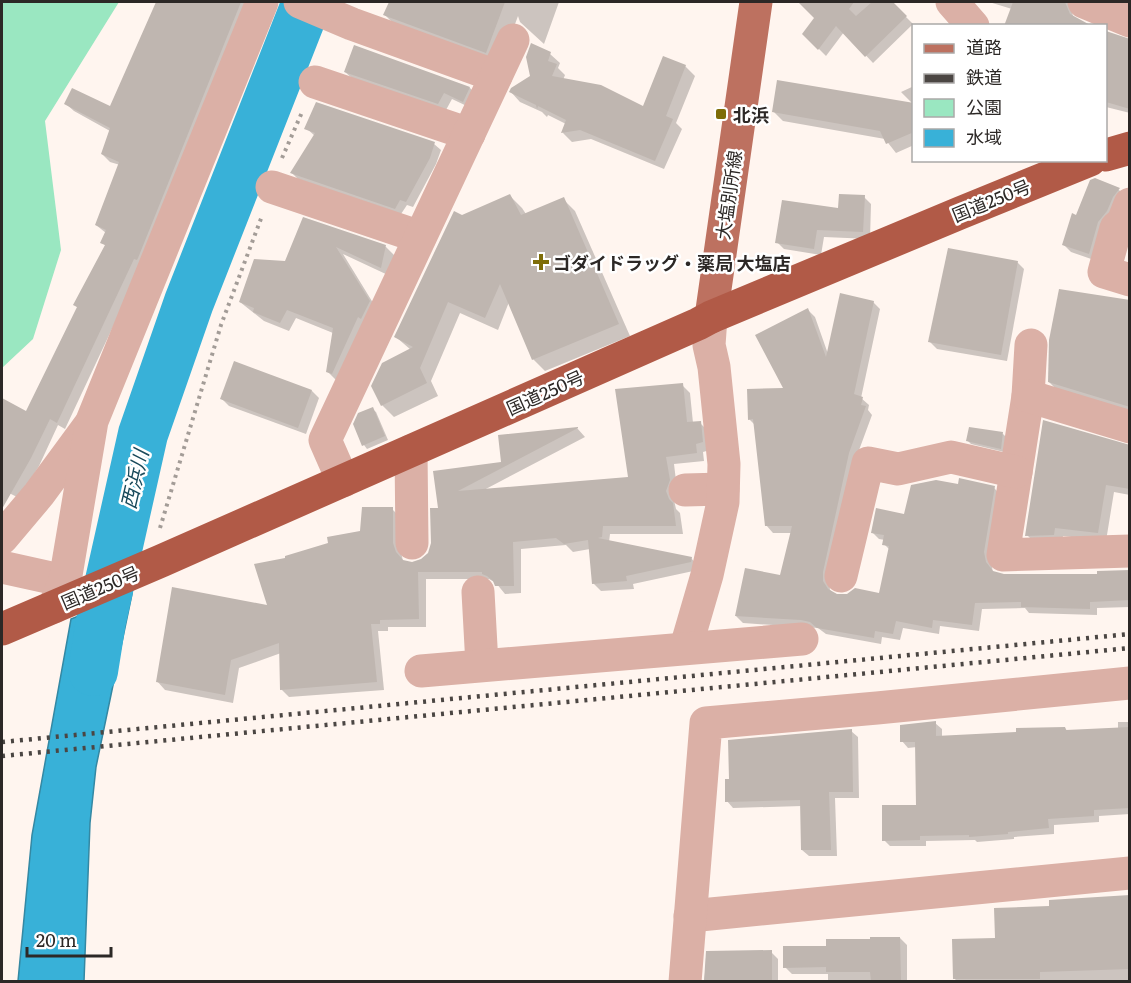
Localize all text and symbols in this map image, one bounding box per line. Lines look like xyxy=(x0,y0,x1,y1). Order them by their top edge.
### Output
legend xyxy=(912,24,1107,162)
text: 道路 xyxy=(966,33,1002,60)
text: 鉄道 xyxy=(966,63,1002,90)
text: 公園 xyxy=(966,93,1002,120)
place label: 北浜 xyxy=(733,101,769,128)
marker: 北浜 xyxy=(714,107,728,121)
text: 水域 xyxy=(966,123,1002,150)
street label: 大塩別所線 xyxy=(708,149,748,241)
street label: 国道250号 xyxy=(948,172,1034,228)
place label: ゴダイドラッグ・薬局 大塩店 xyxy=(553,249,791,276)
marker: ゴダイドラッグ・薬局 大塩店 xyxy=(534,255,548,269)
street label: 国道250号 xyxy=(502,363,588,421)
water label: 西浜川 xyxy=(112,444,155,512)
street label: 国道250号 xyxy=(57,558,143,616)
scale bar xyxy=(27,920,111,958)
text: 20 m xyxy=(36,926,77,953)

